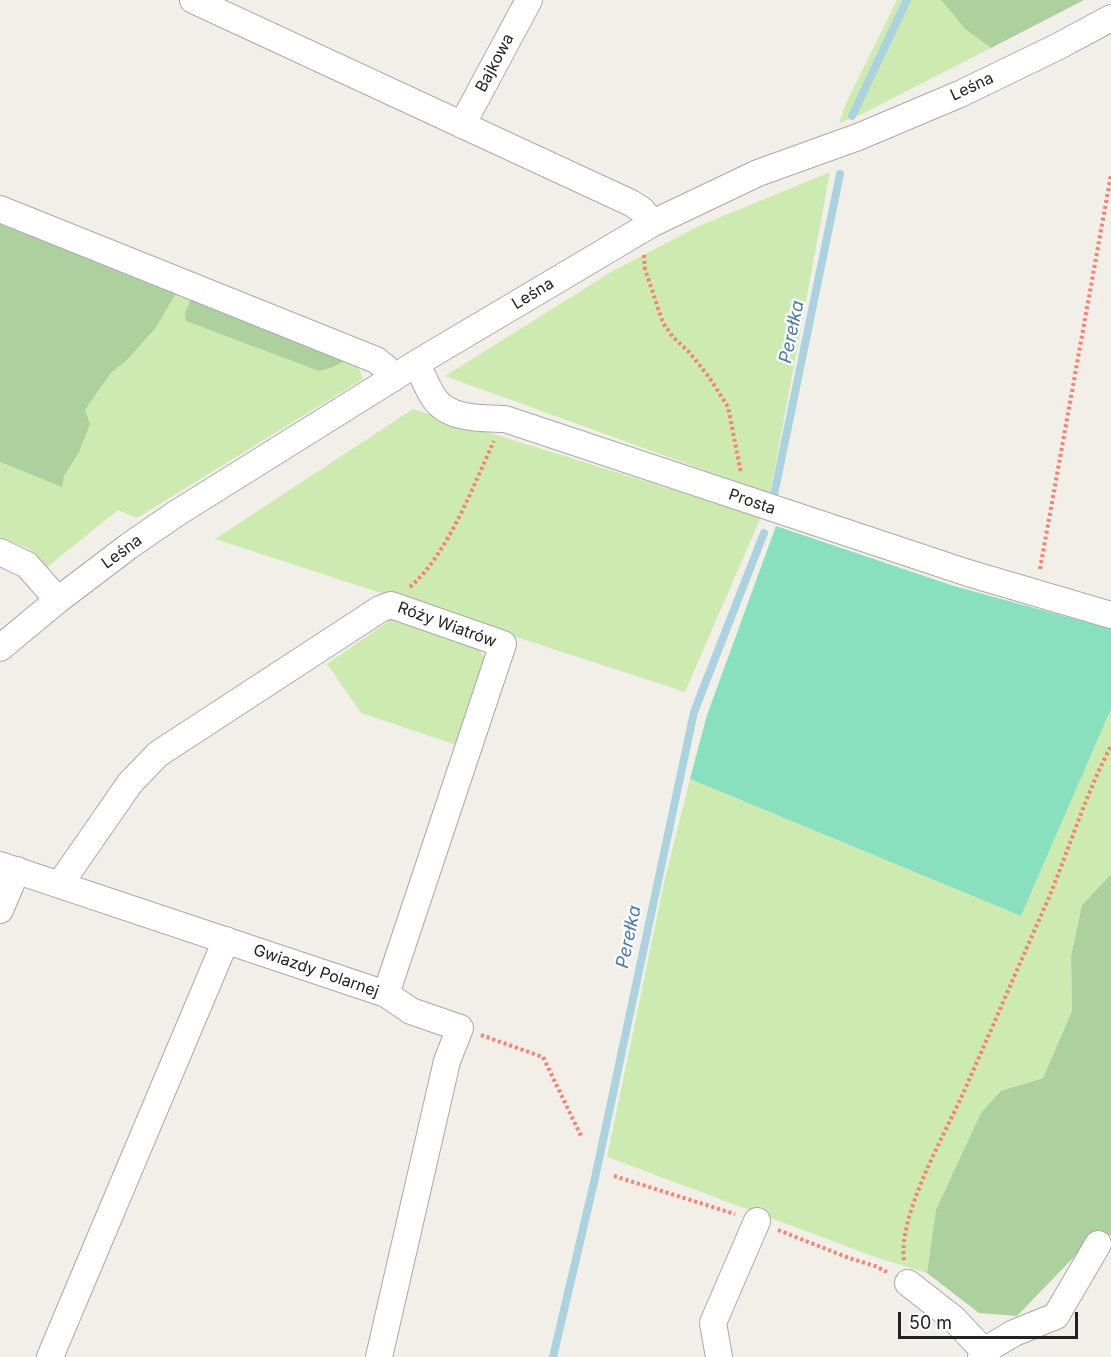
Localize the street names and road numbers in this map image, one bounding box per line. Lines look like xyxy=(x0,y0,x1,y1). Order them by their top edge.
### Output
street label: Bajkowa xyxy=(472,31,518,95)
street label: Leśna xyxy=(947,69,997,105)
street label: Leśna xyxy=(509,274,557,314)
street label: Prosta xyxy=(726,485,778,519)
street label: Leśna xyxy=(98,531,146,573)
street label: Róży Wiatrów xyxy=(395,598,499,652)
street label: Gwiazdy Polarnej xyxy=(251,941,381,1001)

